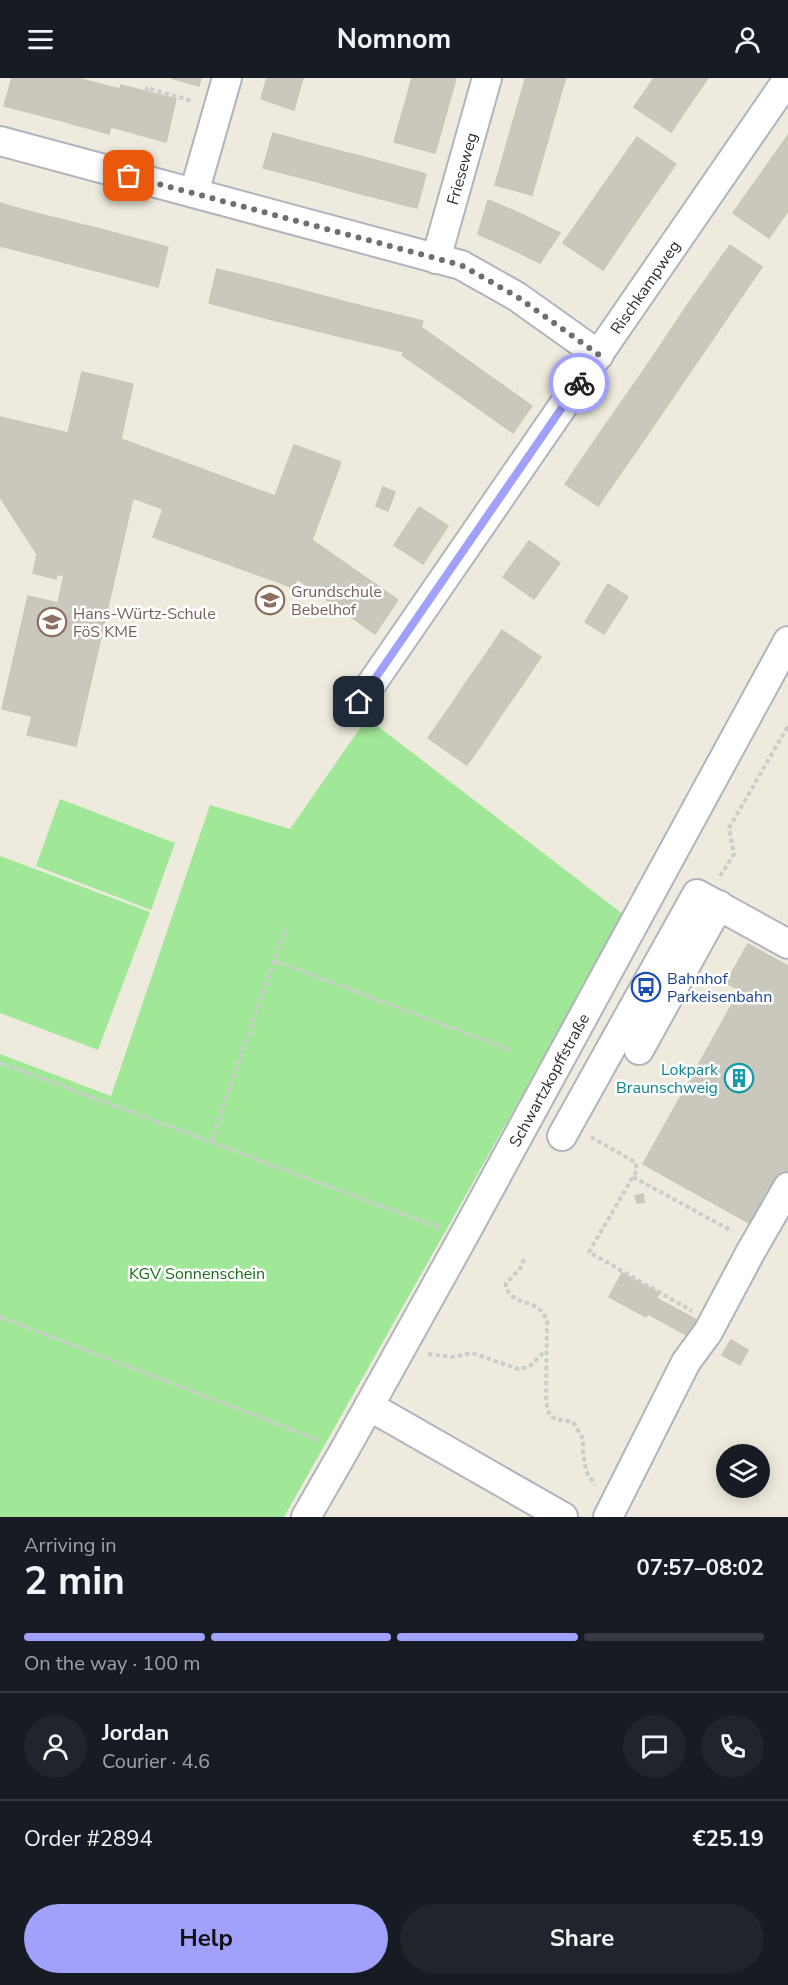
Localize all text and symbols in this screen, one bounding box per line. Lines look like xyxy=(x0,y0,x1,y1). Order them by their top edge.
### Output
text: Nomnom xyxy=(337,21,451,58)
icon: menu xyxy=(24,23,57,56)
icon: person xyxy=(731,23,764,56)
street label: Frieseweg xyxy=(442,130,483,207)
pin xyxy=(103,150,154,201)
icon: bag xyxy=(112,159,145,192)
street label: Rischkampweg xyxy=(606,236,686,339)
courier xyxy=(549,353,609,413)
icon: bike xyxy=(563,367,596,400)
place label: Grundschule Bebelhof xyxy=(291,581,382,621)
school or university icon: Grundschule Bebelhof xyxy=(254,584,286,616)
place label: Hans-Würtz-Schule FöS KME xyxy=(73,603,216,643)
school or university icon: Hans-Würtz-Schule FöS KME xyxy=(36,606,68,638)
pin xyxy=(333,676,384,727)
icon: home xyxy=(342,685,375,718)
place label: Bahnhof Parkeisenbahn xyxy=(667,968,772,1008)
bus stop icon: Bahnhof Parkeisenbahn xyxy=(630,971,662,1003)
street label: Schwartzkopffstraße xyxy=(504,1010,595,1151)
place label: Lokpark Braunschweig xyxy=(616,1059,719,1099)
building icon: Lokpark Braunschweig xyxy=(723,1062,755,1094)
park label: KGV Sonnenschein xyxy=(129,1263,265,1285)
map controls xyxy=(716,1444,770,1498)
button: layers xyxy=(716,1444,770,1498)
text: Arriving in xyxy=(24,1532,117,1559)
text: 07:57–08:02 xyxy=(636,1553,764,1583)
text: 2 min xyxy=(24,1555,125,1608)
text: On the way · 100 m xyxy=(24,1650,200,1677)
button: person xyxy=(24,1715,87,1778)
button: chat xyxy=(623,1715,686,1778)
button: phone xyxy=(701,1715,764,1778)
text: Jordan xyxy=(102,1718,169,1748)
text: Courier · 4.6 xyxy=(102,1748,210,1775)
text: Order #2894 xyxy=(24,1824,153,1854)
text: €25.19 xyxy=(693,1824,764,1854)
button: Help xyxy=(24,1904,388,1973)
button: Share xyxy=(400,1904,764,1973)

